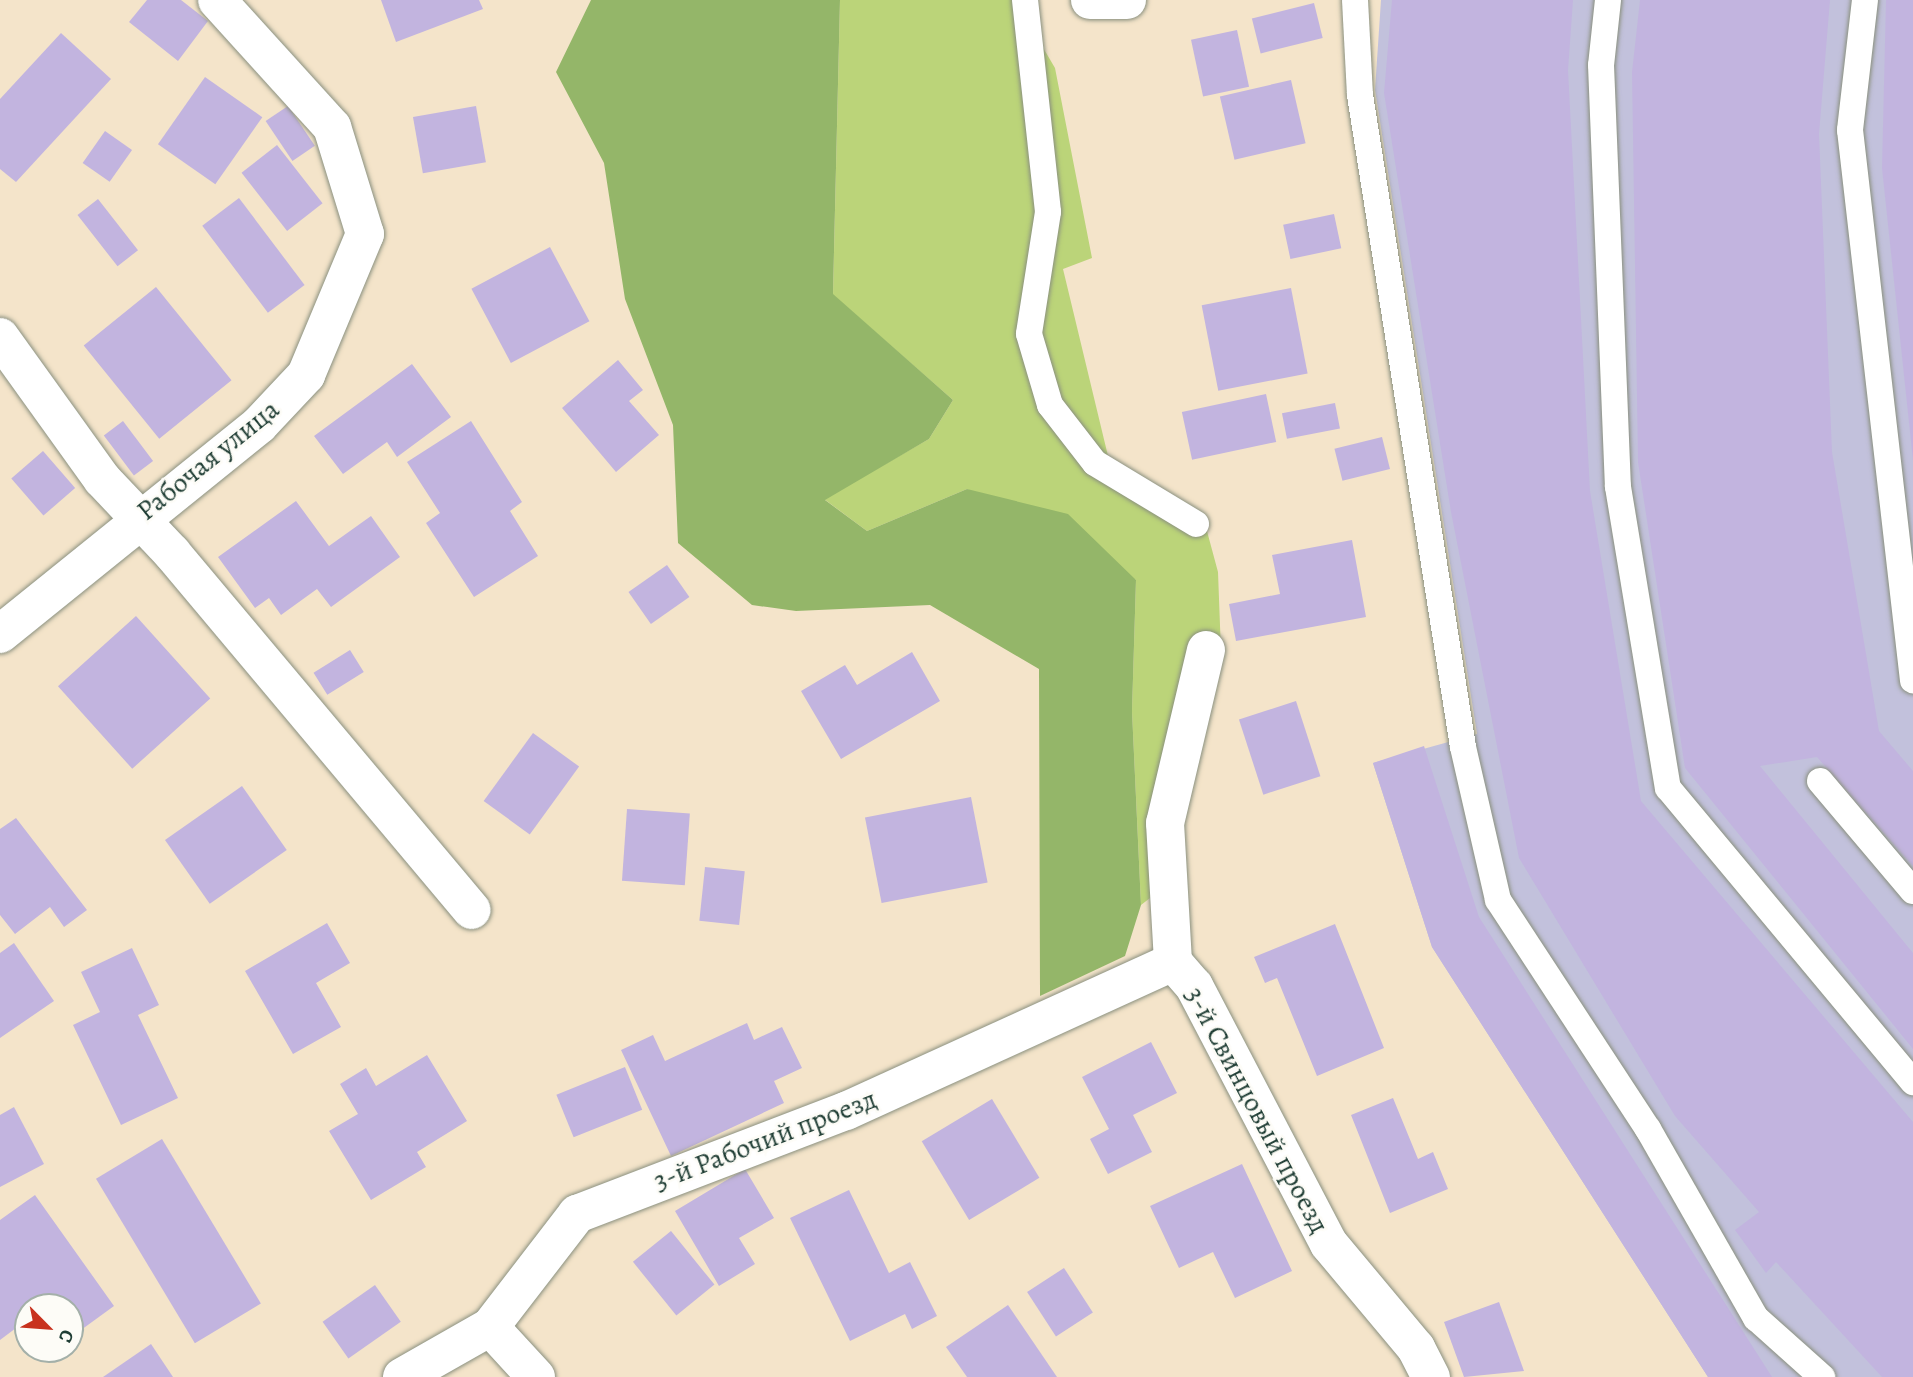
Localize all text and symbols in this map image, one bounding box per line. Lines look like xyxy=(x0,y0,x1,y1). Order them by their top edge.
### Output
street label: Рабочая улица xyxy=(130,392,286,528)
street label: 3-й Свинцовый проезд xyxy=(1178,981,1336,1239)
street label: 3-й Рабочий проезд xyxy=(649,1082,881,1198)
north arrow xyxy=(14,1293,84,1363)
text: С xyxy=(52,1325,80,1347)

